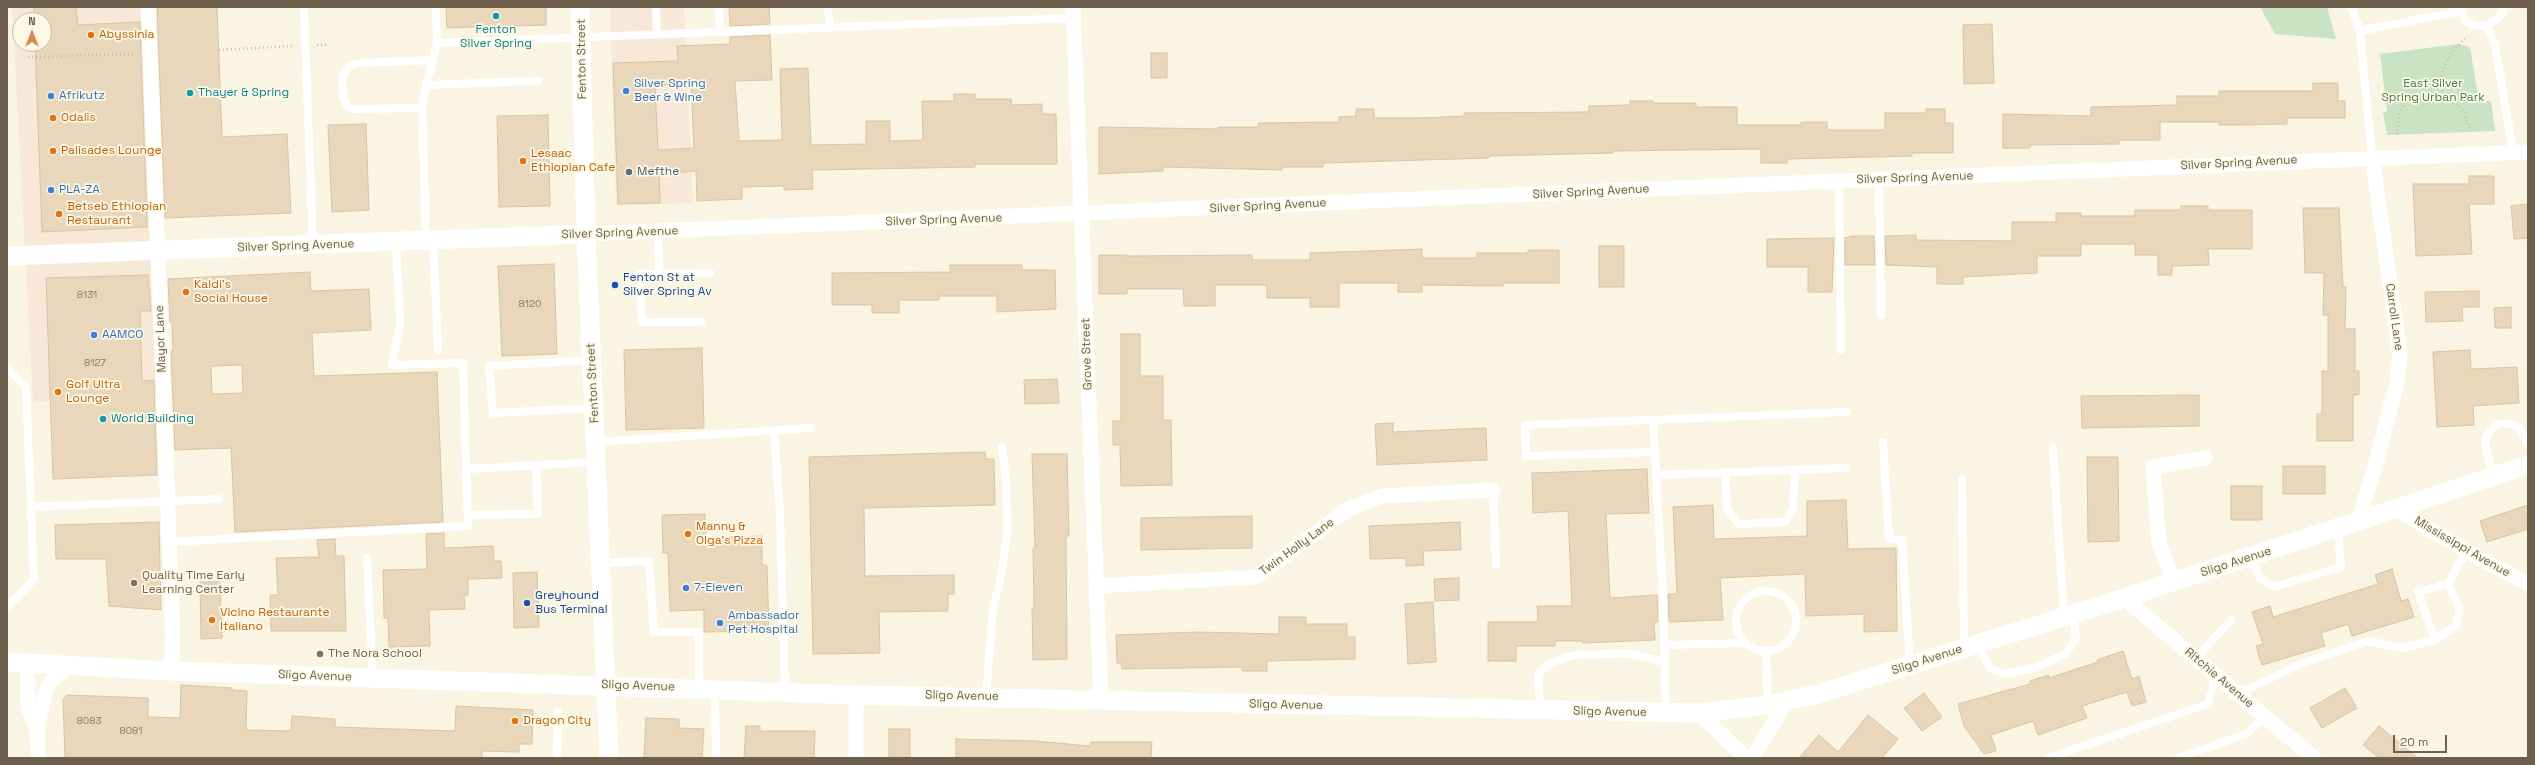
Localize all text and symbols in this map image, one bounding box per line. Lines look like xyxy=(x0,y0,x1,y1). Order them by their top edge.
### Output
marker: Fenton Silver Spring xyxy=(491,11,501,21)
north arrow xyxy=(12,12,52,52)
text: N xyxy=(28,14,36,28)
street label: Fenton Street xyxy=(574,19,590,99)
place label: Fenton Silver Spring xyxy=(460,23,532,51)
place label: Abyssinia xyxy=(99,28,154,42)
marker: Abyssinia xyxy=(86,30,96,40)
place label: Silver Spring Beer & Wine xyxy=(634,77,706,105)
park label: East Silver Spring Urban Park xyxy=(2381,77,2485,105)
place label: Thayer & Spring xyxy=(198,86,289,100)
marker: Silver Spring Beer & Wine xyxy=(621,86,631,96)
marker: Thayer & Spring xyxy=(185,88,195,98)
place label: Afrikutz xyxy=(59,89,105,103)
marker: Afrikutz xyxy=(46,91,56,101)
place label: Odalis xyxy=(61,111,96,125)
marker: Odalis xyxy=(48,113,58,123)
place label: Palisades Lounge xyxy=(61,144,162,158)
marker: Palisades Lounge xyxy=(48,146,58,156)
place label: Lesaac Ethiopian Cafe xyxy=(531,147,615,175)
street label: Silver Spring Avenue xyxy=(2180,153,2298,173)
marker: Lesaac Ethiopian Cafe xyxy=(518,156,528,166)
place label: Mefthe xyxy=(637,165,679,179)
marker: Mefthe xyxy=(624,167,634,177)
street label: Silver Spring Avenue xyxy=(1856,169,1974,187)
street label: Silver Spring Avenue xyxy=(1532,182,1650,202)
place label: PLA-ZA xyxy=(59,183,100,197)
marker: PLA-ZA xyxy=(46,185,56,195)
street label: Silver Spring Avenue xyxy=(1209,196,1327,216)
place label: Betseb Ethiopian Restaurant xyxy=(67,200,166,228)
marker: Betseb Ethiopian Restaurant xyxy=(54,209,64,219)
street label: Silver Spring Avenue xyxy=(885,211,1003,229)
street label: Silver Spring Avenue xyxy=(561,224,679,242)
street label: Silver Spring Avenue xyxy=(237,237,355,255)
place label: Fenton St at Silver Spring Av xyxy=(623,271,712,299)
place label: Kaldi’s Social House xyxy=(194,278,268,306)
marker: Fenton St at Silver Spring Av xyxy=(610,280,620,290)
street label: Carroll Lane xyxy=(2382,282,2406,352)
marker: Kaldi’s Social House xyxy=(181,287,191,297)
house number: 8131 xyxy=(77,289,97,301)
house number: 8120 xyxy=(519,298,541,310)
street label: Mayor Lane xyxy=(153,305,169,373)
street label: Grove Street xyxy=(1079,318,1095,390)
place label: AAMCO xyxy=(102,328,143,342)
marker: AAMCO xyxy=(89,330,99,340)
street label: Fenton Street xyxy=(584,342,602,424)
house number: 8127 xyxy=(84,357,106,369)
place label: Golf Ultra Lounge xyxy=(66,378,120,406)
marker: Golf Ultra Lounge xyxy=(53,387,63,397)
place label: World Building xyxy=(111,412,194,426)
marker: World Building xyxy=(98,414,108,424)
street label: Mississippi Avenue xyxy=(2411,514,2513,580)
street label: Twin Holly Lane xyxy=(1257,515,1337,579)
place label: Manny & Olga's Pizza xyxy=(696,520,763,548)
marker: Manny & Olga's Pizza xyxy=(683,529,693,539)
street label: Sligo Avenue xyxy=(2199,544,2273,580)
place label: Quality Time Early Learning Center xyxy=(142,569,245,597)
marker: Quality Time Early Learning Center xyxy=(129,578,139,588)
place label: 7-Eleven xyxy=(694,581,743,595)
marker: 7-Eleven xyxy=(681,583,691,593)
place label: Greyhound Bus Terminal xyxy=(535,589,608,617)
marker: Greyhound Bus Terminal xyxy=(522,598,532,608)
place label: Vicino Restaurante Italiano xyxy=(220,606,330,634)
place label: Ambassador Pet Hospital xyxy=(728,609,799,637)
marker: Vicino Restaurante Italiano xyxy=(207,615,217,625)
marker: Ambassador Pet Hospital xyxy=(715,618,725,628)
street label: Sligo Avenue xyxy=(1890,642,1964,678)
street label: Ritchie Avenue xyxy=(2181,645,2257,711)
place label: The Nora School xyxy=(328,647,422,661)
marker: The Nora School xyxy=(315,649,325,659)
street label: Sligo Avenue xyxy=(278,668,352,684)
street label: Sligo Avenue xyxy=(601,678,675,694)
street label: Sligo Avenue xyxy=(925,688,999,704)
street label: Sligo Avenue xyxy=(1249,697,1323,713)
street label: Sligo Avenue xyxy=(1573,704,1647,720)
place label: Dragon City xyxy=(523,714,591,728)
house number: 8083 xyxy=(77,715,101,727)
marker: Dragon City xyxy=(510,716,520,726)
house number: 8081 xyxy=(119,725,143,737)
scale bar xyxy=(2395,727,2449,753)
text: 20 m xyxy=(2400,734,2428,750)

